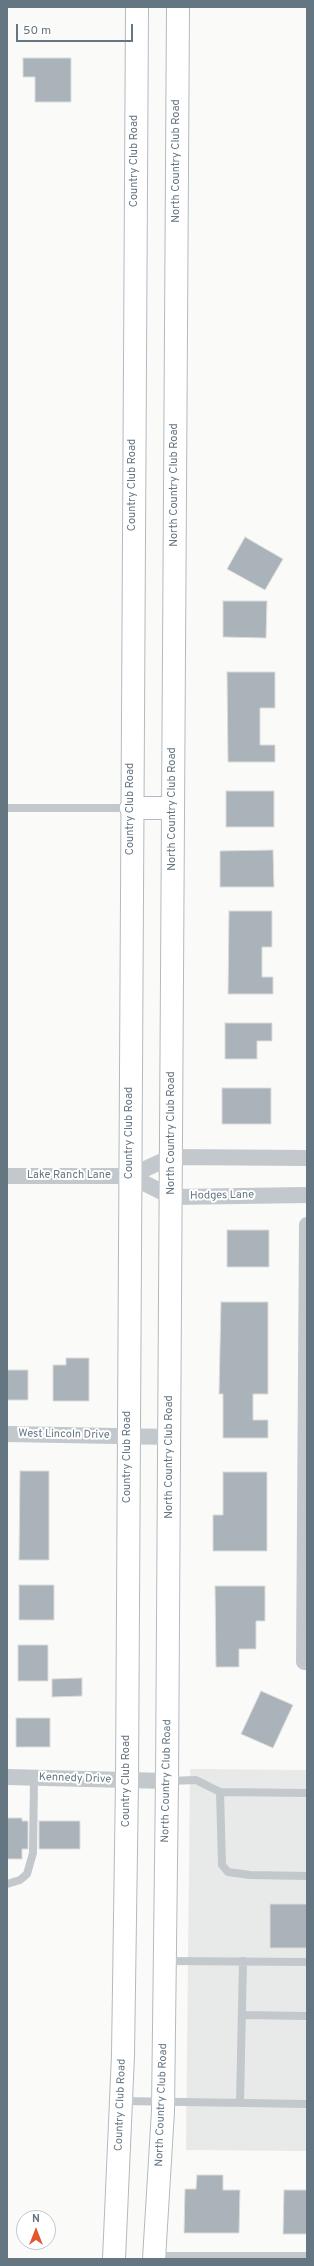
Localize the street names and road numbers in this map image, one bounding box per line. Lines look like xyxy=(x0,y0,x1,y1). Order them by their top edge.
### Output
street label: North Country Club Road xyxy=(170,99,184,223)
street label: Country Club Road xyxy=(128,115,142,207)
street label: North Country Club Road xyxy=(168,423,182,547)
street label: Country Club Road xyxy=(126,439,140,531)
street label: North Country Club Road xyxy=(166,747,180,871)
street label: Country Club Road xyxy=(124,763,138,855)
street label: North Country Club Road xyxy=(165,1071,179,1195)
street label: Country Club Road xyxy=(123,1087,137,1179)
street label: Lake Ranch Lane xyxy=(27,1169,111,1183)
street label: Hodges Lane xyxy=(190,1189,254,1203)
street label: North Country Club Road xyxy=(163,1395,177,1519)
street label: Country Club Road xyxy=(121,1411,135,1503)
street label: West Lincoln Drive xyxy=(18,1428,110,1442)
street label: North Country Club Road xyxy=(159,1719,175,1843)
street label: Country Club Road xyxy=(120,1735,134,1827)
street label: Kennedy Drive xyxy=(39,1771,111,1787)
street label: North Country Club Road xyxy=(153,2043,171,2167)
street label: Country Club Road xyxy=(113,2059,129,2151)

